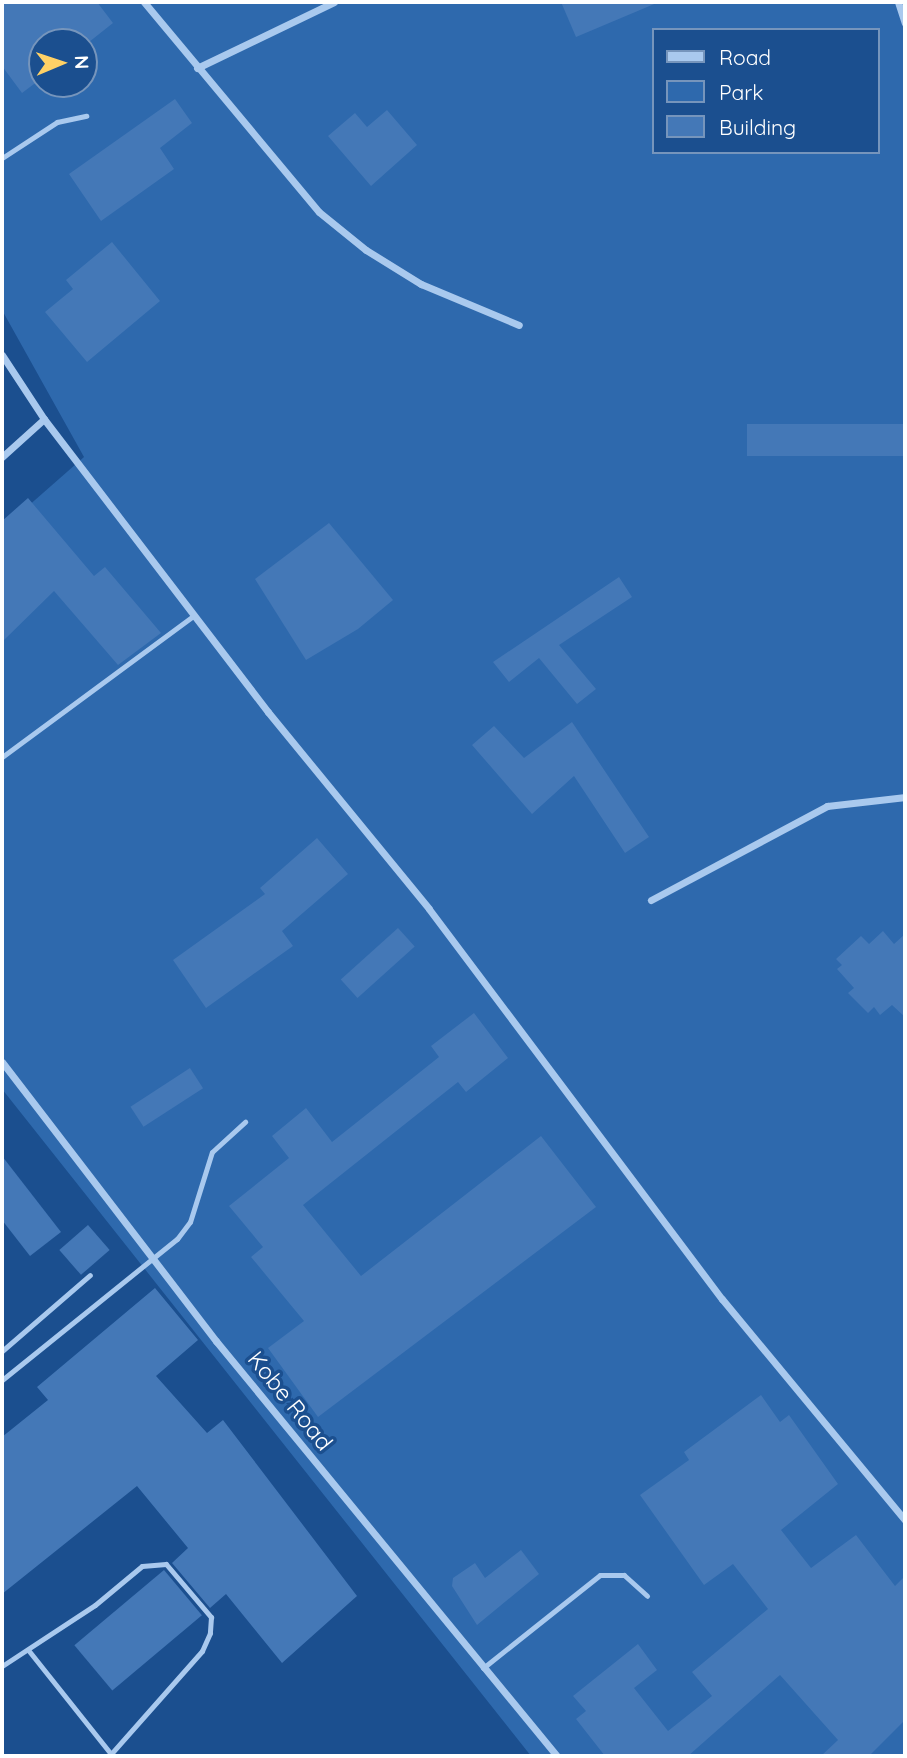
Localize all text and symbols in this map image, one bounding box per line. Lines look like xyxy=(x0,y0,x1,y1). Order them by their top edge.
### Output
north arrow xyxy=(28,28,98,98)
legend xyxy=(652,28,879,154)
text: Road xyxy=(719,44,771,70)
text: N xyxy=(70,55,94,70)
text: Park xyxy=(719,79,763,105)
text: Building xyxy=(719,114,796,140)
street label: Kobe Road xyxy=(242,1346,338,1456)

